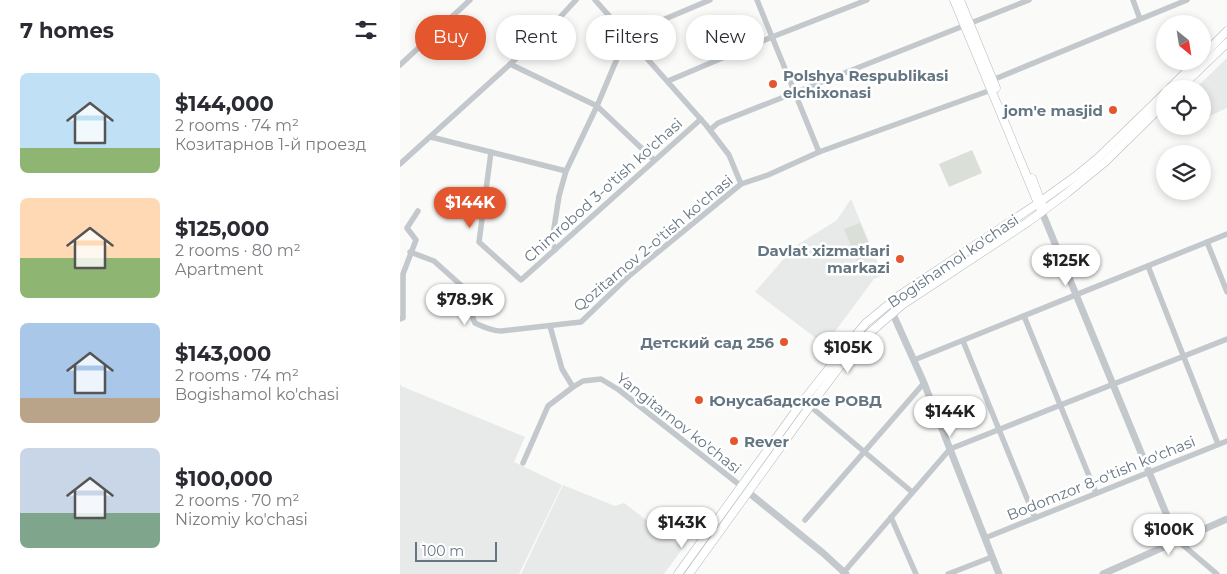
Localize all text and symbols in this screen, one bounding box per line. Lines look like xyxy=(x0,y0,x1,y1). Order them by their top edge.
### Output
chip: Buy xyxy=(415,15,486,60)
chip: Rent xyxy=(496,15,576,60)
chip: Filters xyxy=(586,15,676,60)
chip: New xyxy=(686,15,764,60)
north arrow xyxy=(1156,15,1211,70)
map controls xyxy=(1156,15,1211,200)
icon: filters xyxy=(352,16,380,44)
text: 7 homes xyxy=(20,18,114,43)
place label: Polshya Respublikasi elchixonasi xyxy=(783,66,948,102)
marker: Polshya Respublikasi elchixonasi xyxy=(767,78,779,90)
button: locate xyxy=(1156,80,1211,135)
text: $144,000 xyxy=(175,91,274,116)
icon: home xyxy=(60,93,120,153)
place label: jom'e masjid xyxy=(1001,101,1103,120)
marker: jom'e masjid xyxy=(1107,104,1119,116)
street label: Chimrobod 3-o'tish ko'chasi xyxy=(520,114,686,266)
text: 2 rooms · 74 m² xyxy=(175,116,299,135)
text: Козитарнов 1-й проезд xyxy=(175,135,366,154)
button: layers xyxy=(1156,145,1211,200)
street label: Qozitarnov 2-o'tish ko'chasi xyxy=(569,171,737,315)
pin: $144K xyxy=(435,186,505,229)
text: $144K xyxy=(445,193,495,212)
street label: Bogishamol ko'chasi xyxy=(884,210,1022,312)
text: $125,000 xyxy=(175,216,269,241)
icon: home xyxy=(60,218,120,278)
text: 2 rooms · 80 m² xyxy=(175,241,301,260)
place label: Davlat xizmatlari markazi xyxy=(757,241,890,277)
pin: $125K xyxy=(1031,244,1101,287)
text: $125K xyxy=(1042,251,1090,270)
marker: Davlat xizmatlari markazi xyxy=(894,253,906,265)
text: Apartment xyxy=(175,260,264,279)
pin: $78.9K xyxy=(424,284,506,326)
text: $78.9K xyxy=(437,290,493,309)
pin: $105K xyxy=(813,332,883,374)
place label: Детский сад 256 xyxy=(640,333,774,352)
marker: Детский сад 256 xyxy=(778,336,790,348)
text: $105K xyxy=(824,338,872,357)
text: $143,000 xyxy=(175,341,271,366)
icon: home xyxy=(60,343,120,403)
text: 2 rooms · 74 m² xyxy=(175,366,299,385)
street label: Yangitarnov ko'chasi xyxy=(613,368,745,478)
text: Bogishamol ko'chasi xyxy=(175,385,339,404)
place label: Юнусабадское РОВД xyxy=(709,391,882,410)
marker: Юнусабадское РОВД xyxy=(693,394,705,406)
pin: $144K xyxy=(915,396,985,438)
text: $144K xyxy=(925,402,975,421)
street label: Bodomzor 8-o'tish ko'chasi xyxy=(1004,431,1198,525)
place label: Rever xyxy=(744,432,790,451)
marker: Rever xyxy=(728,435,740,447)
text: $100,000 xyxy=(175,466,273,491)
icon: home xyxy=(60,468,120,528)
text: 2 rooms · 70 m² xyxy=(175,491,300,510)
pin: $143K xyxy=(647,506,717,549)
text: Nizomiy ko'chasi xyxy=(175,510,308,529)
text: $143K xyxy=(658,513,706,532)
pin: $100K xyxy=(1134,514,1204,556)
text: $100K xyxy=(1144,520,1194,539)
scale bar xyxy=(415,539,498,562)
text: 100 m xyxy=(422,542,464,560)

